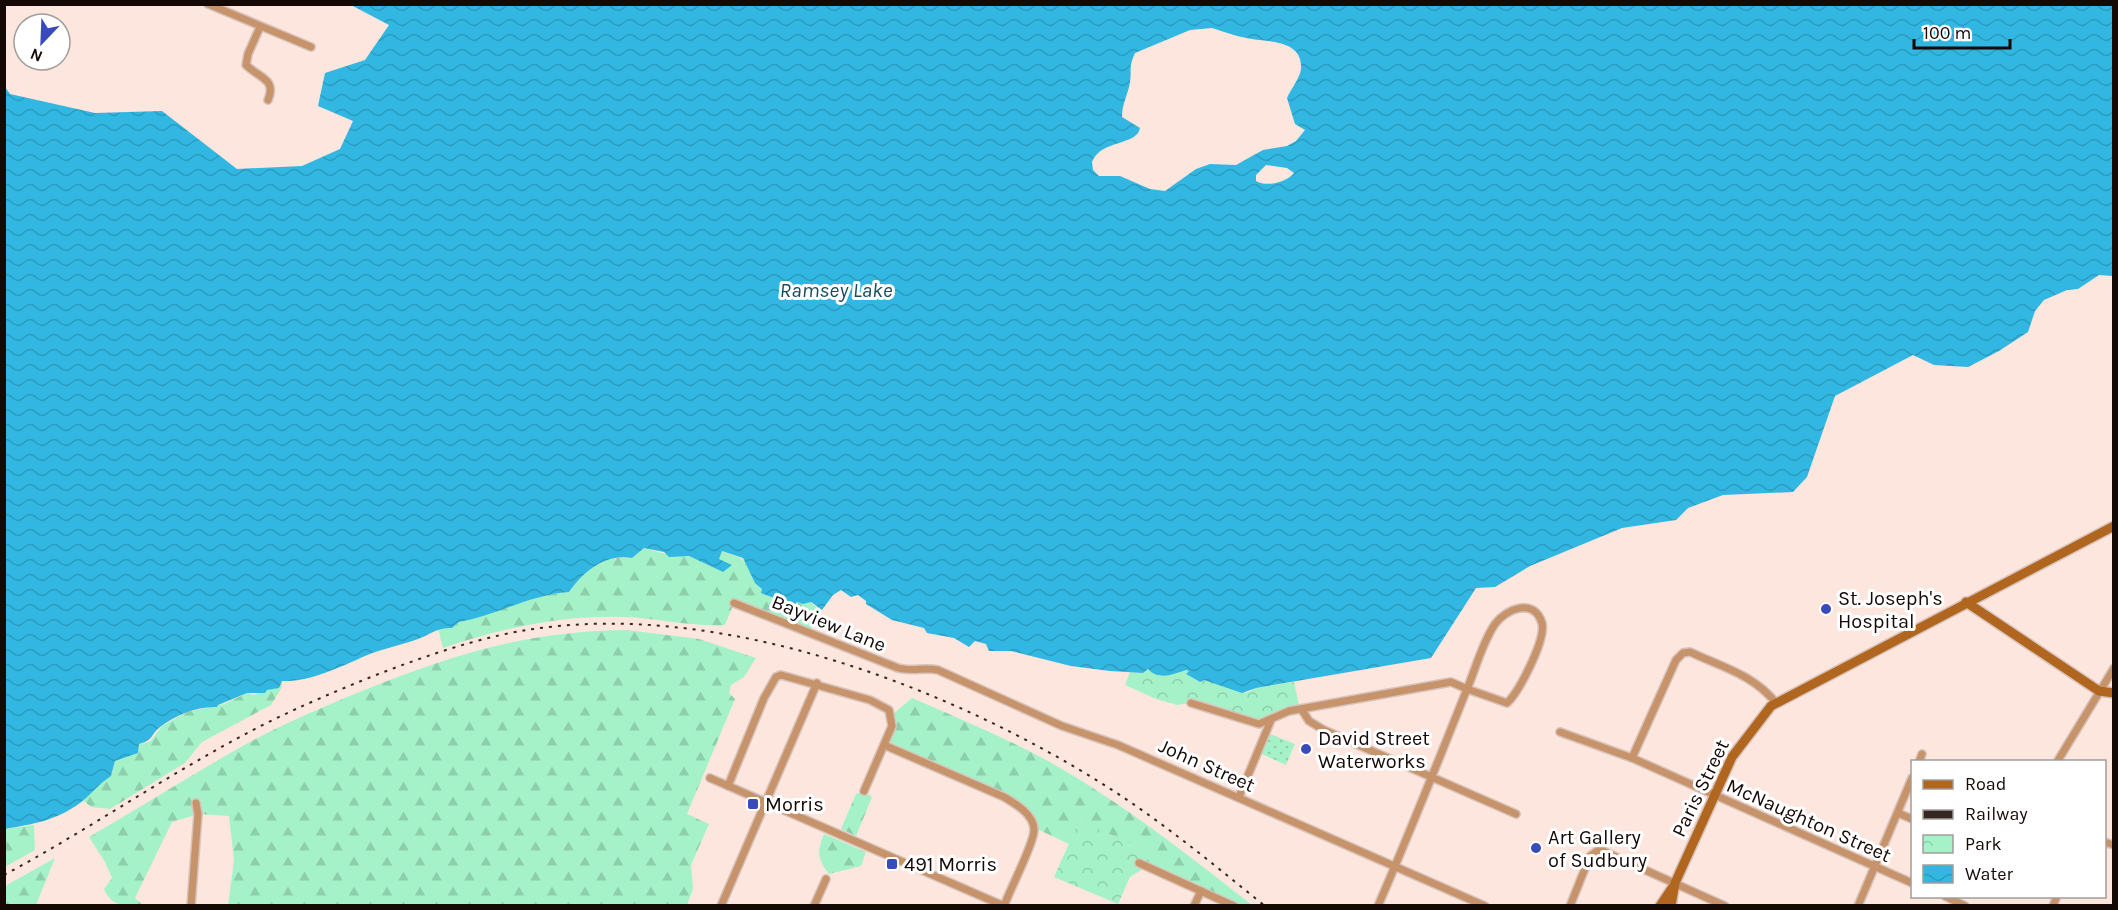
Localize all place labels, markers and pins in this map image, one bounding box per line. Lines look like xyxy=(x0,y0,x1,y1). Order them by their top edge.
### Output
place label: St. Joseph's Hospital xyxy=(1838,587,1943,633)
marker: St. Joseph's Hospital xyxy=(1819,602,1833,616)
place label: David Street Waterworks xyxy=(1318,727,1430,773)
marker: David Street Waterworks xyxy=(1299,742,1313,756)
place label: Morris xyxy=(765,793,824,816)
marker: Morris xyxy=(746,797,760,811)
place label: Art Gallery of Sudbury xyxy=(1548,826,1647,872)
marker: Art Gallery of Sudbury xyxy=(1529,841,1543,855)
place label: 491 Morris xyxy=(904,853,997,876)
marker: 491 Morris xyxy=(885,857,899,871)

